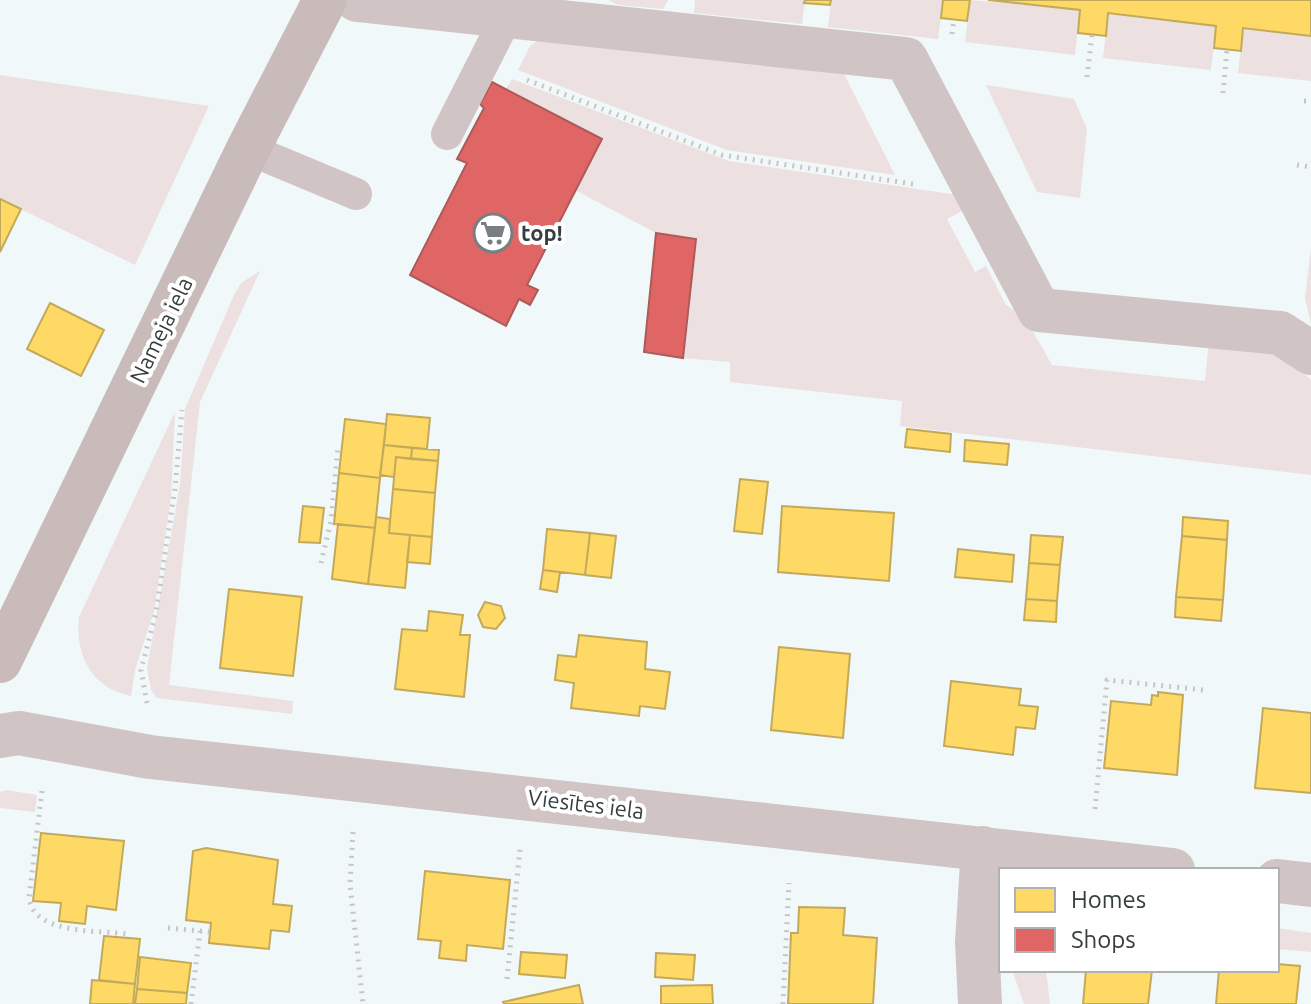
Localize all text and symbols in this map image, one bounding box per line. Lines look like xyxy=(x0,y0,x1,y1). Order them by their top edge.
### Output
supermarket icon: top! xyxy=(472,212,514,254)
place label: top! xyxy=(521,220,563,245)
street label: Nameja iela xyxy=(124,273,197,387)
street label: Viesītes iela xyxy=(526,784,646,823)
legend xyxy=(999,868,1279,972)
text: Homes xyxy=(1071,886,1146,913)
text: Shops xyxy=(1071,926,1136,953)

